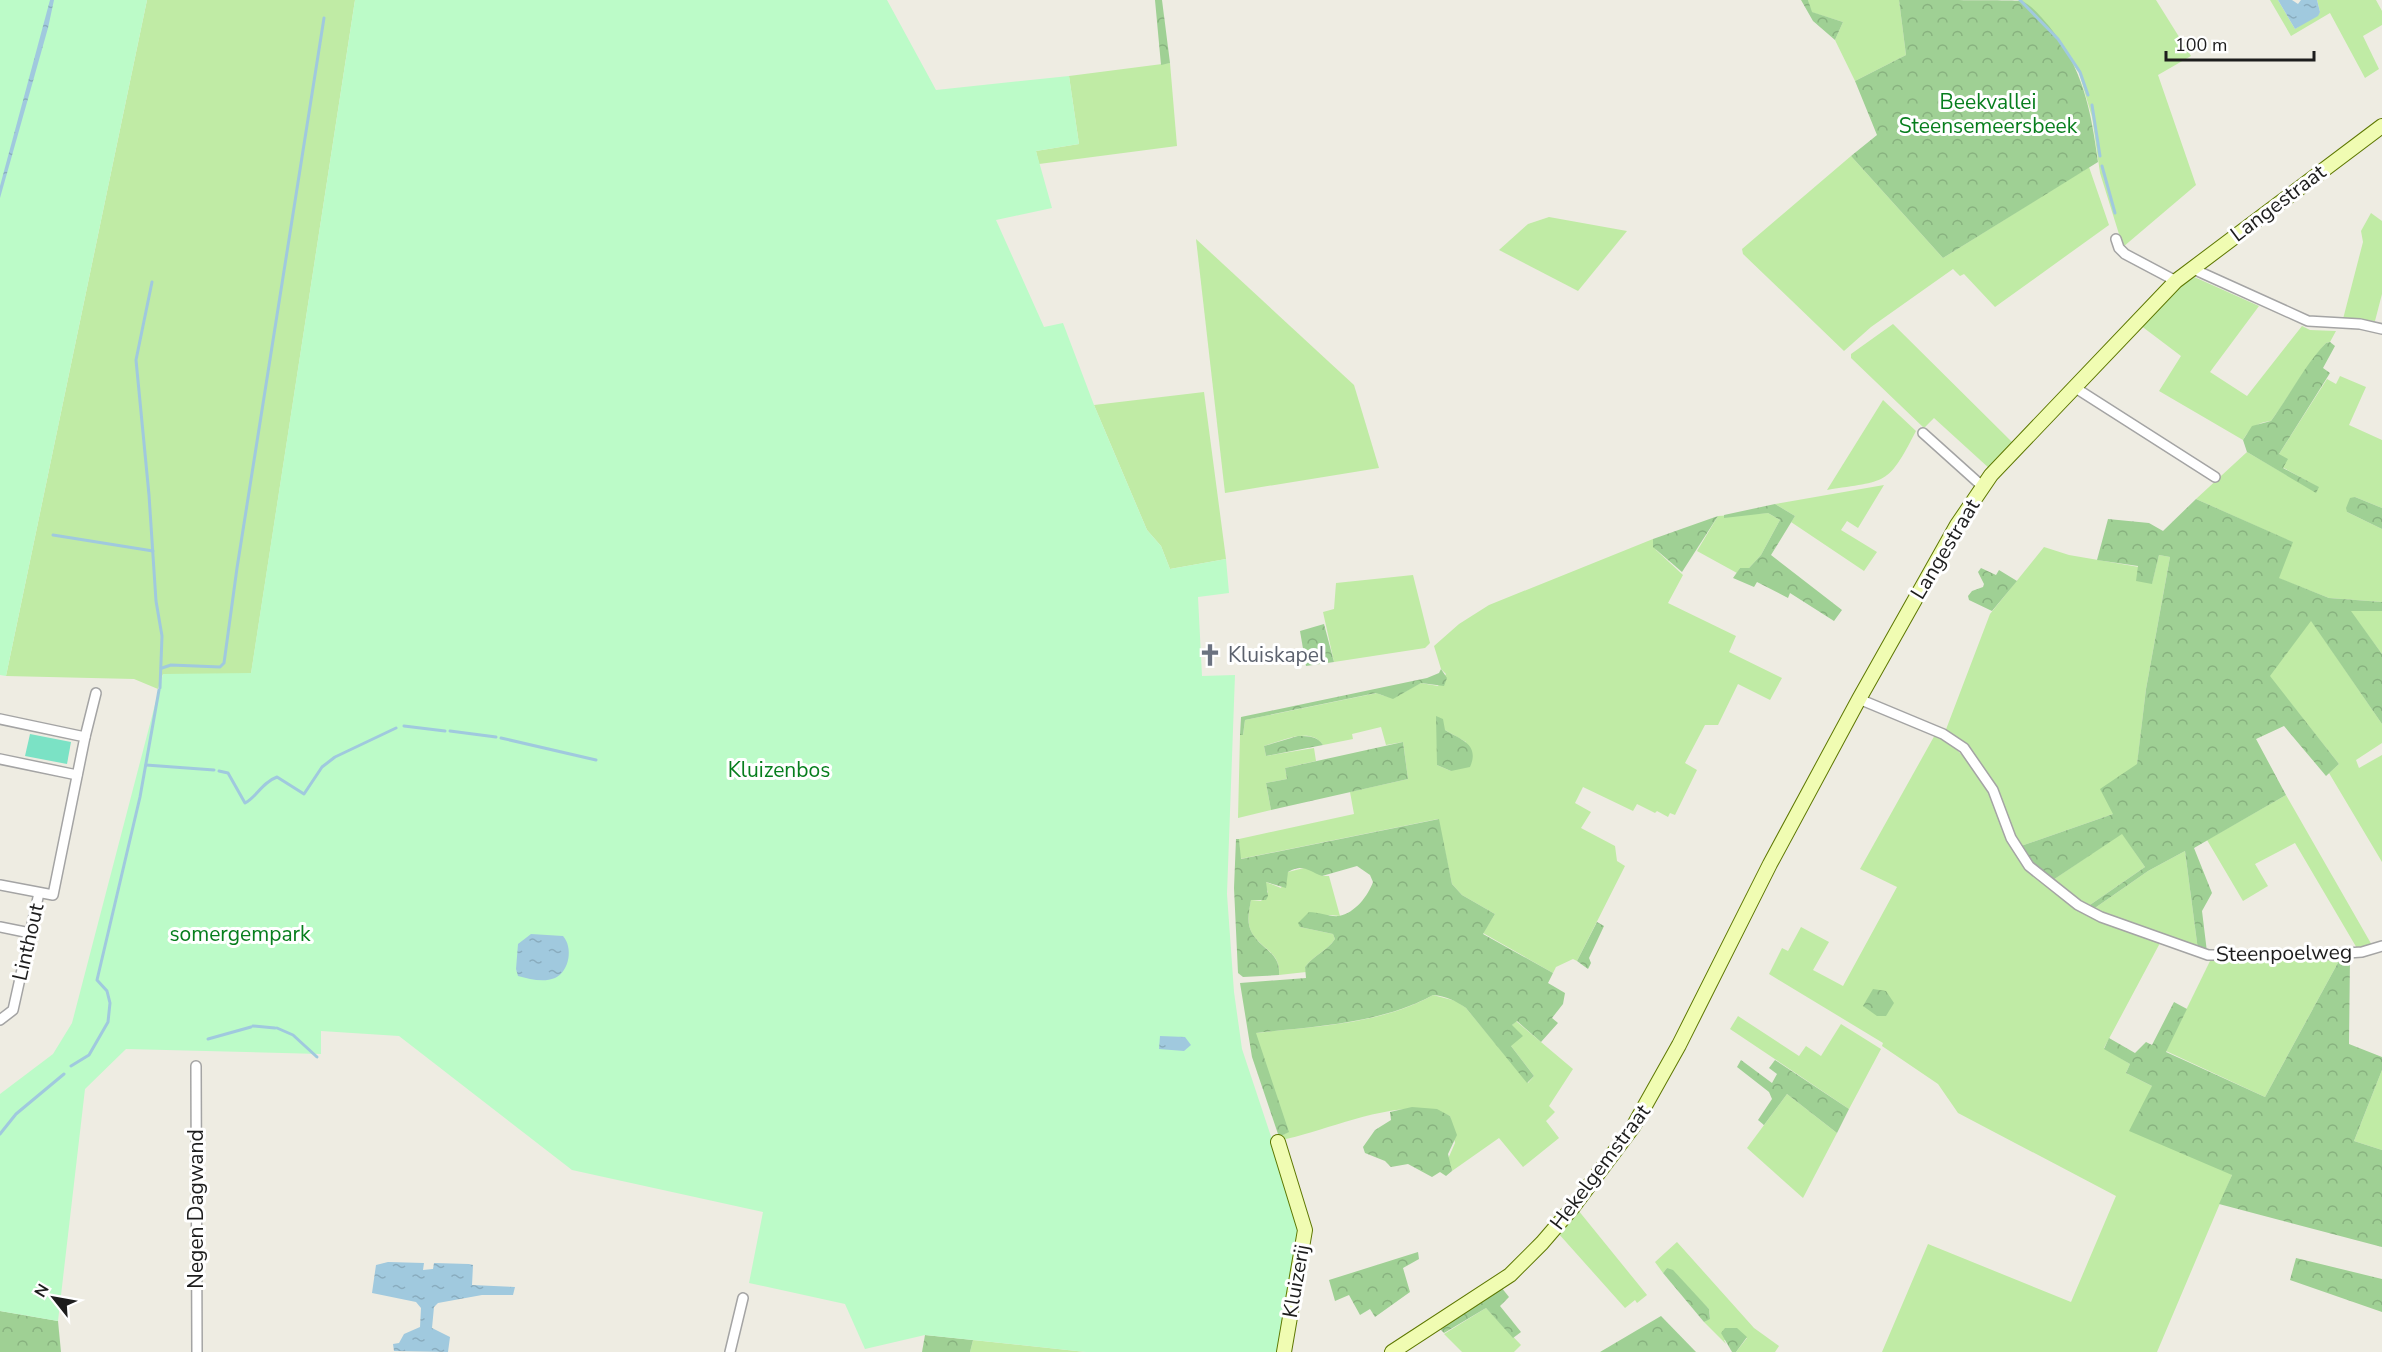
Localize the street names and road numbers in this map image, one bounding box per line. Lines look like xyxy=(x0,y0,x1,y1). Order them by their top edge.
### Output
street label: Langestraat xyxy=(2225,158,2332,248)
street label: Langestraat xyxy=(1904,493,1986,604)
street label: Linthout xyxy=(6,900,51,983)
street label: Steenpoelweg xyxy=(2216,938,2352,968)
street label: Hekelgemstraat xyxy=(1544,1098,1657,1236)
street label: Negen Dagwand xyxy=(182,1129,210,1289)
street label: Kluizerij xyxy=(1276,1242,1316,1320)

